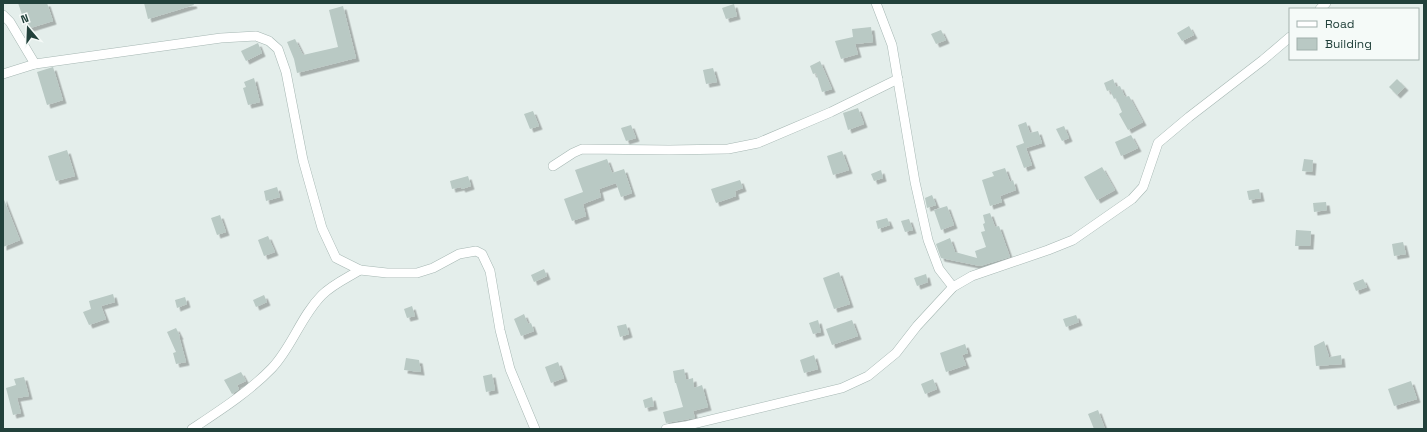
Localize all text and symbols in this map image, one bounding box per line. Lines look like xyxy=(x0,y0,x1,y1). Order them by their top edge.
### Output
north arrow xyxy=(8,8,48,48)
legend xyxy=(1289,8,1419,60)
text: N xyxy=(19,11,31,26)
text: Road xyxy=(1325,16,1354,32)
text: Building xyxy=(1325,36,1372,52)

